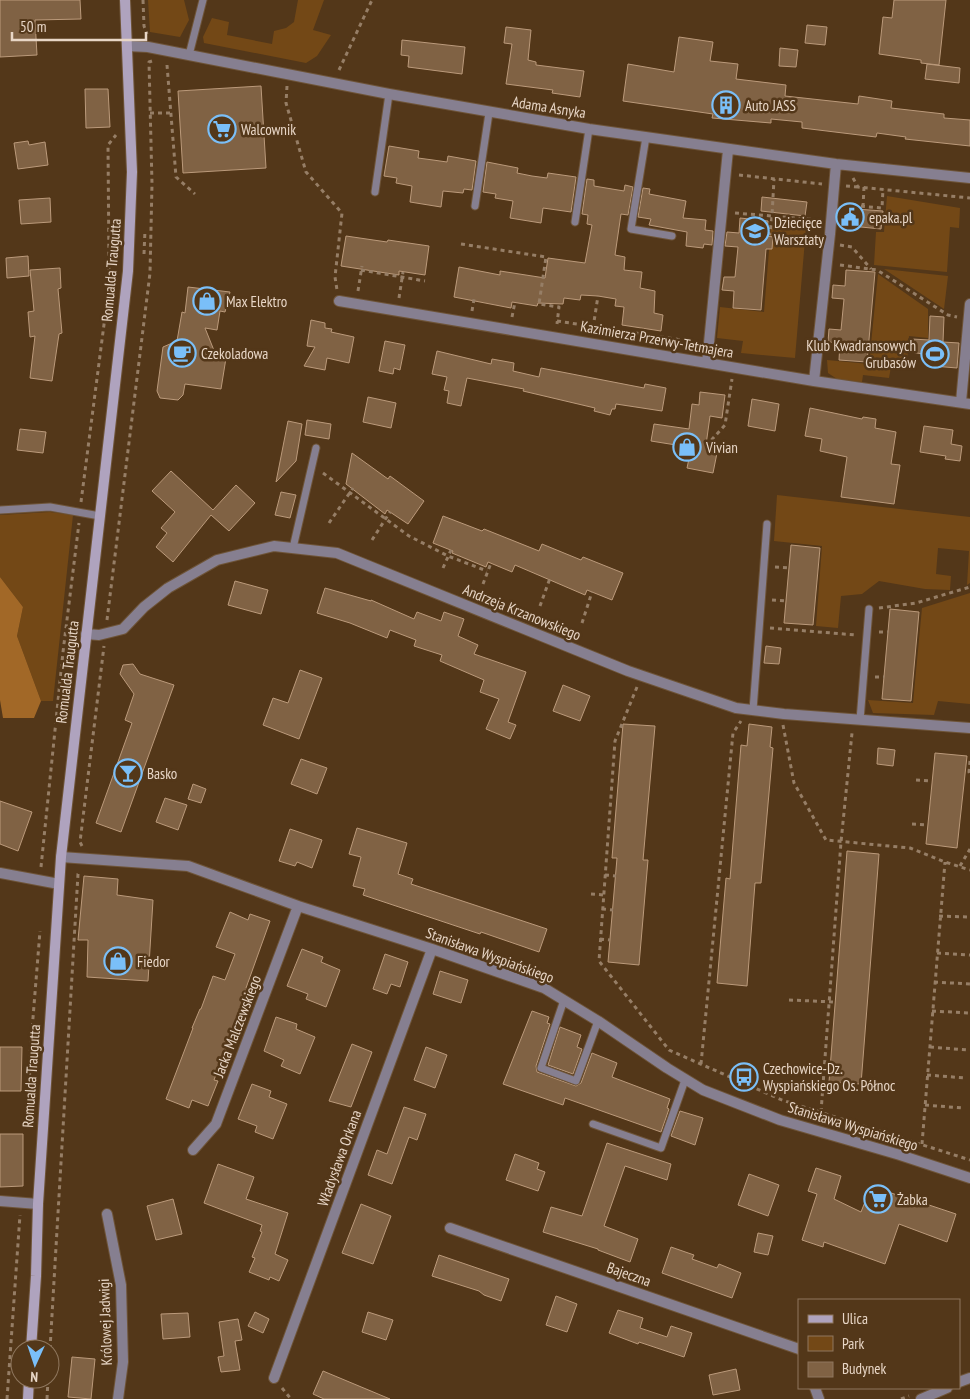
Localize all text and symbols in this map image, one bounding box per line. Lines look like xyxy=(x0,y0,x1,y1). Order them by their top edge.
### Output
scale bar xyxy=(12,10,146,42)
text: 50 m xyxy=(20,17,46,36)
building icon: Auto JASS xyxy=(711,90,741,120)
street label: Adama Asnyka xyxy=(511,92,587,122)
place label: Auto JASS xyxy=(745,96,796,115)
supermarket icon: Walcownik xyxy=(207,114,237,144)
place label: Walcownik xyxy=(241,120,296,139)
public building icon: epaka.pl xyxy=(835,202,865,232)
place label: epaka.pl xyxy=(869,208,913,227)
place label: Dziecięce Warsztaty xyxy=(774,213,824,249)
school or university icon: Dziecięce Warsztaty xyxy=(740,216,770,246)
street label: Romualda Traugutta xyxy=(97,218,125,322)
shop icon: Max Elektro xyxy=(192,286,222,316)
place label: Max Elektro xyxy=(226,292,287,311)
street label: Kazimierza Przerwy-Tetmajera xyxy=(579,316,735,362)
place label: Klub Kwadransowych Grubasów xyxy=(806,336,916,372)
cafe icon: Czekoladowa xyxy=(167,338,197,368)
sports icon: Klub Kwadransowych Grubasów xyxy=(920,339,950,369)
place label: Czekoladowa xyxy=(201,344,268,363)
shop icon: Vivian xyxy=(672,432,702,462)
place label: Vivian xyxy=(705,438,738,457)
street label: Andrzeja Krzanowskiego xyxy=(460,580,584,644)
street label: Romualda Traugutta xyxy=(51,620,83,724)
bar icon: Basko xyxy=(113,758,143,788)
place label: Basko xyxy=(147,764,177,783)
street label: Stanisława Wyspiańskiego xyxy=(423,923,557,987)
shop icon: Fiedor xyxy=(103,946,133,976)
place label: Fiedor xyxy=(137,952,171,971)
street label: Jacka Malczewskiego xyxy=(209,972,265,1081)
street label: Romualda Traugutta xyxy=(18,1024,44,1128)
place label: Czechowice-Dz. Wyspiańskiego Os. Północ xyxy=(763,1059,896,1095)
bus stop icon: Czechowice-Dz. Wyspiańskiego Os. Północ xyxy=(729,1062,759,1092)
street label: Stanisława Wyspiańskiego xyxy=(786,1097,920,1155)
street label: Władysława Orkana xyxy=(313,1107,365,1209)
supermarket icon: Żabka xyxy=(863,1184,893,1214)
place label: Żabka xyxy=(897,1190,928,1209)
street label: Bajeczna xyxy=(604,1258,654,1290)
street label: Królowej Jadwigi xyxy=(94,1278,116,1366)
legend xyxy=(798,1299,960,1389)
text: Ulica xyxy=(842,1309,868,1328)
text: Park xyxy=(842,1334,864,1353)
north arrow xyxy=(10,1339,60,1389)
text: Budynek xyxy=(842,1359,886,1378)
text: N xyxy=(30,1368,39,1386)

